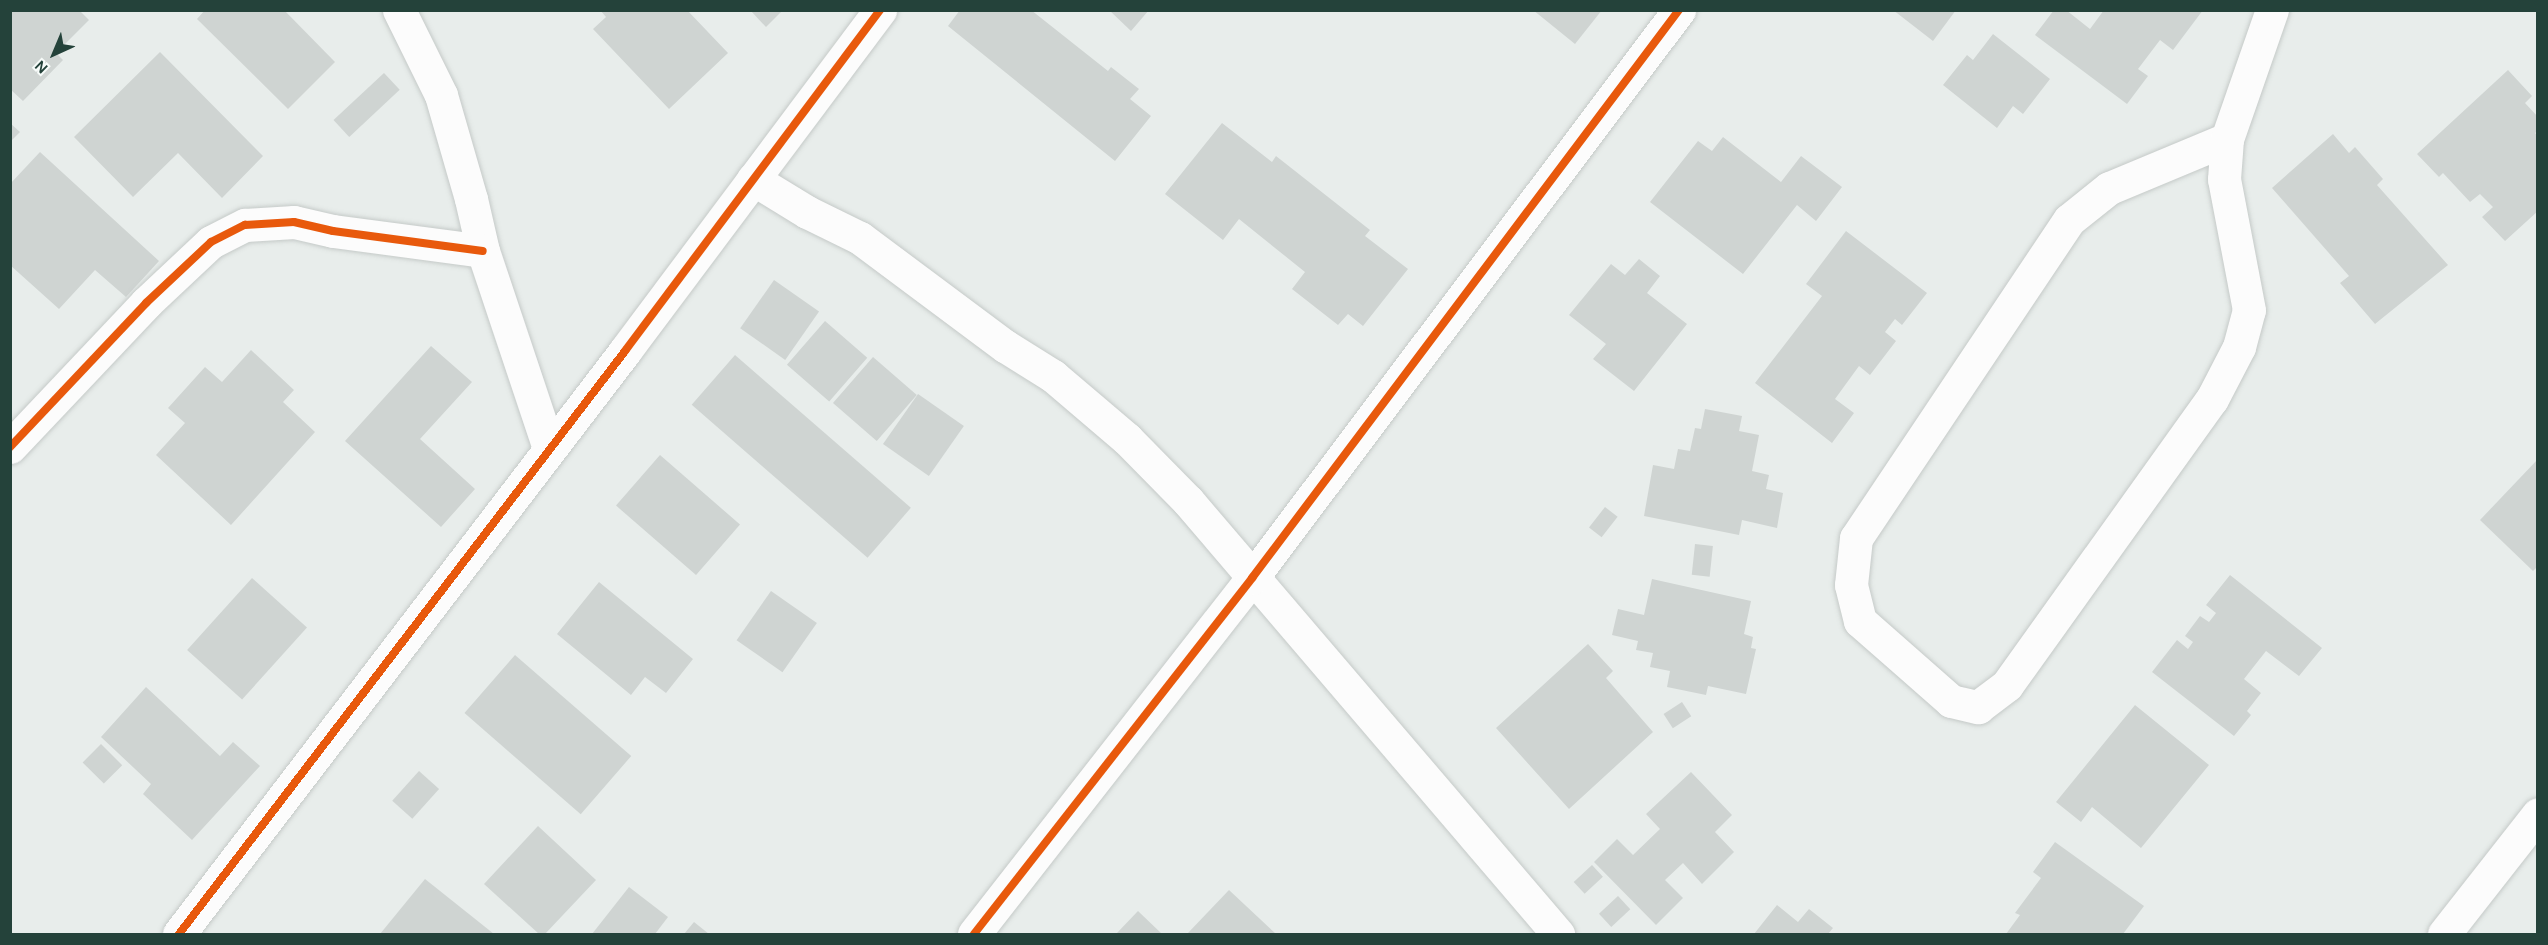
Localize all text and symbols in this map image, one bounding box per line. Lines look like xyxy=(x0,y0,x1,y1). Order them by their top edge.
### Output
north arrow xyxy=(24,24,84,84)
text: N xyxy=(30,56,52,78)

